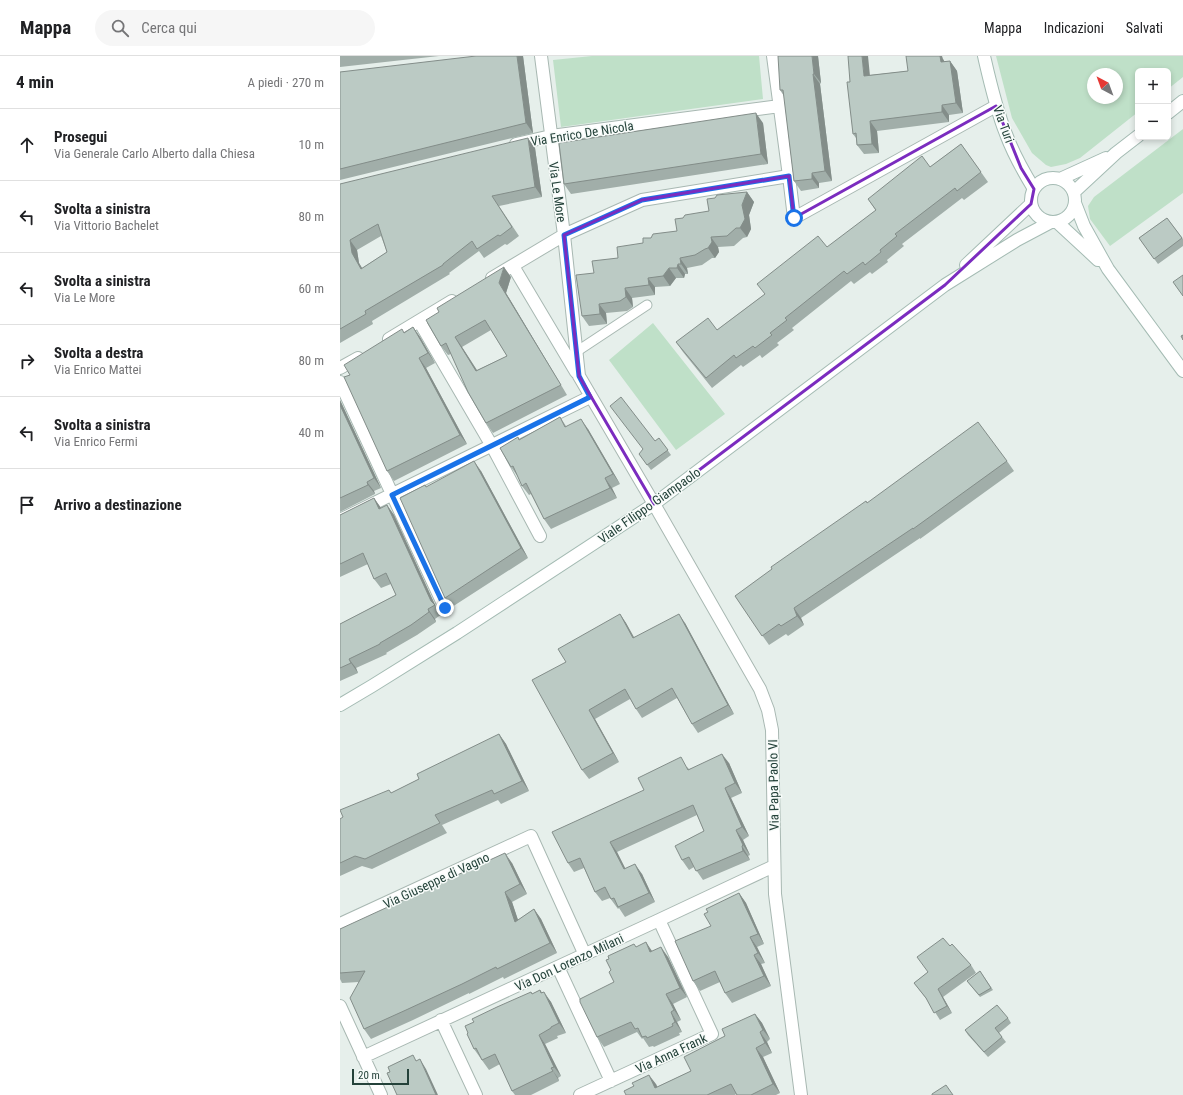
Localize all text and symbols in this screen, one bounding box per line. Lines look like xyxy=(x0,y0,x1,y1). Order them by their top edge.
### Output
search box xyxy=(95,10,375,46)
text: Mappa xyxy=(20,16,71,39)
icon: search xyxy=(109,17,131,39)
text: Cerca qui xyxy=(141,19,197,37)
text: Mappa xyxy=(984,20,1022,36)
text: Indicazioni xyxy=(1044,20,1104,36)
text: Salvati xyxy=(1126,20,1163,36)
north arrow xyxy=(1087,68,1123,104)
map controls xyxy=(1135,68,1171,140)
button: + xyxy=(1135,68,1171,104)
text: 4 min xyxy=(16,72,54,92)
text: A piedi · 270 m xyxy=(247,75,324,90)
street label: Via Turi xyxy=(990,103,1017,145)
button: − xyxy=(1135,104,1171,140)
street label: Via Enrico De Nicola xyxy=(530,118,635,149)
text: Prosegui xyxy=(54,128,107,146)
icon: ahead xyxy=(16,134,38,156)
text: 10 m xyxy=(298,137,324,152)
text: Via Generale Carlo Alberto dalla Chiesa xyxy=(54,146,255,161)
street label: Via Le More xyxy=(546,161,569,223)
text: Svolta a sinistra xyxy=(54,200,151,218)
icon: left xyxy=(16,206,38,228)
text: 80 m xyxy=(298,209,324,224)
route start xyxy=(785,209,803,227)
text: Via Vittorio Bachelet xyxy=(54,218,159,233)
text: Svolta a sinistra xyxy=(54,272,151,290)
icon: left xyxy=(16,278,38,300)
text: 60 m xyxy=(298,281,324,296)
text: Via Le More xyxy=(54,290,115,305)
text: Svolta a destra xyxy=(54,344,143,362)
icon: right xyxy=(16,350,38,372)
text: 80 m xyxy=(298,353,324,368)
text: Via Enrico Mattei xyxy=(54,362,142,377)
text: Svolta a sinistra xyxy=(54,416,151,434)
icon: left xyxy=(16,422,38,444)
text: 40 m xyxy=(298,425,324,440)
text: Via Enrico Fermi xyxy=(54,434,138,449)
street label: Viale Filippo Giampaolo xyxy=(595,464,703,546)
icon: arrive xyxy=(16,494,38,516)
text: Arrivo a destinazione xyxy=(54,496,182,514)
route end xyxy=(436,599,454,617)
street label: Via Papa Paolo VI xyxy=(765,739,782,831)
street label: Via Giuseppe di Vagno xyxy=(381,849,492,912)
street label: Via Don Lorenzo Milani xyxy=(513,931,626,994)
street label: Via Anna Frank xyxy=(633,1030,709,1077)
scale bar xyxy=(352,1067,409,1086)
text: 20 m xyxy=(358,1069,380,1082)

